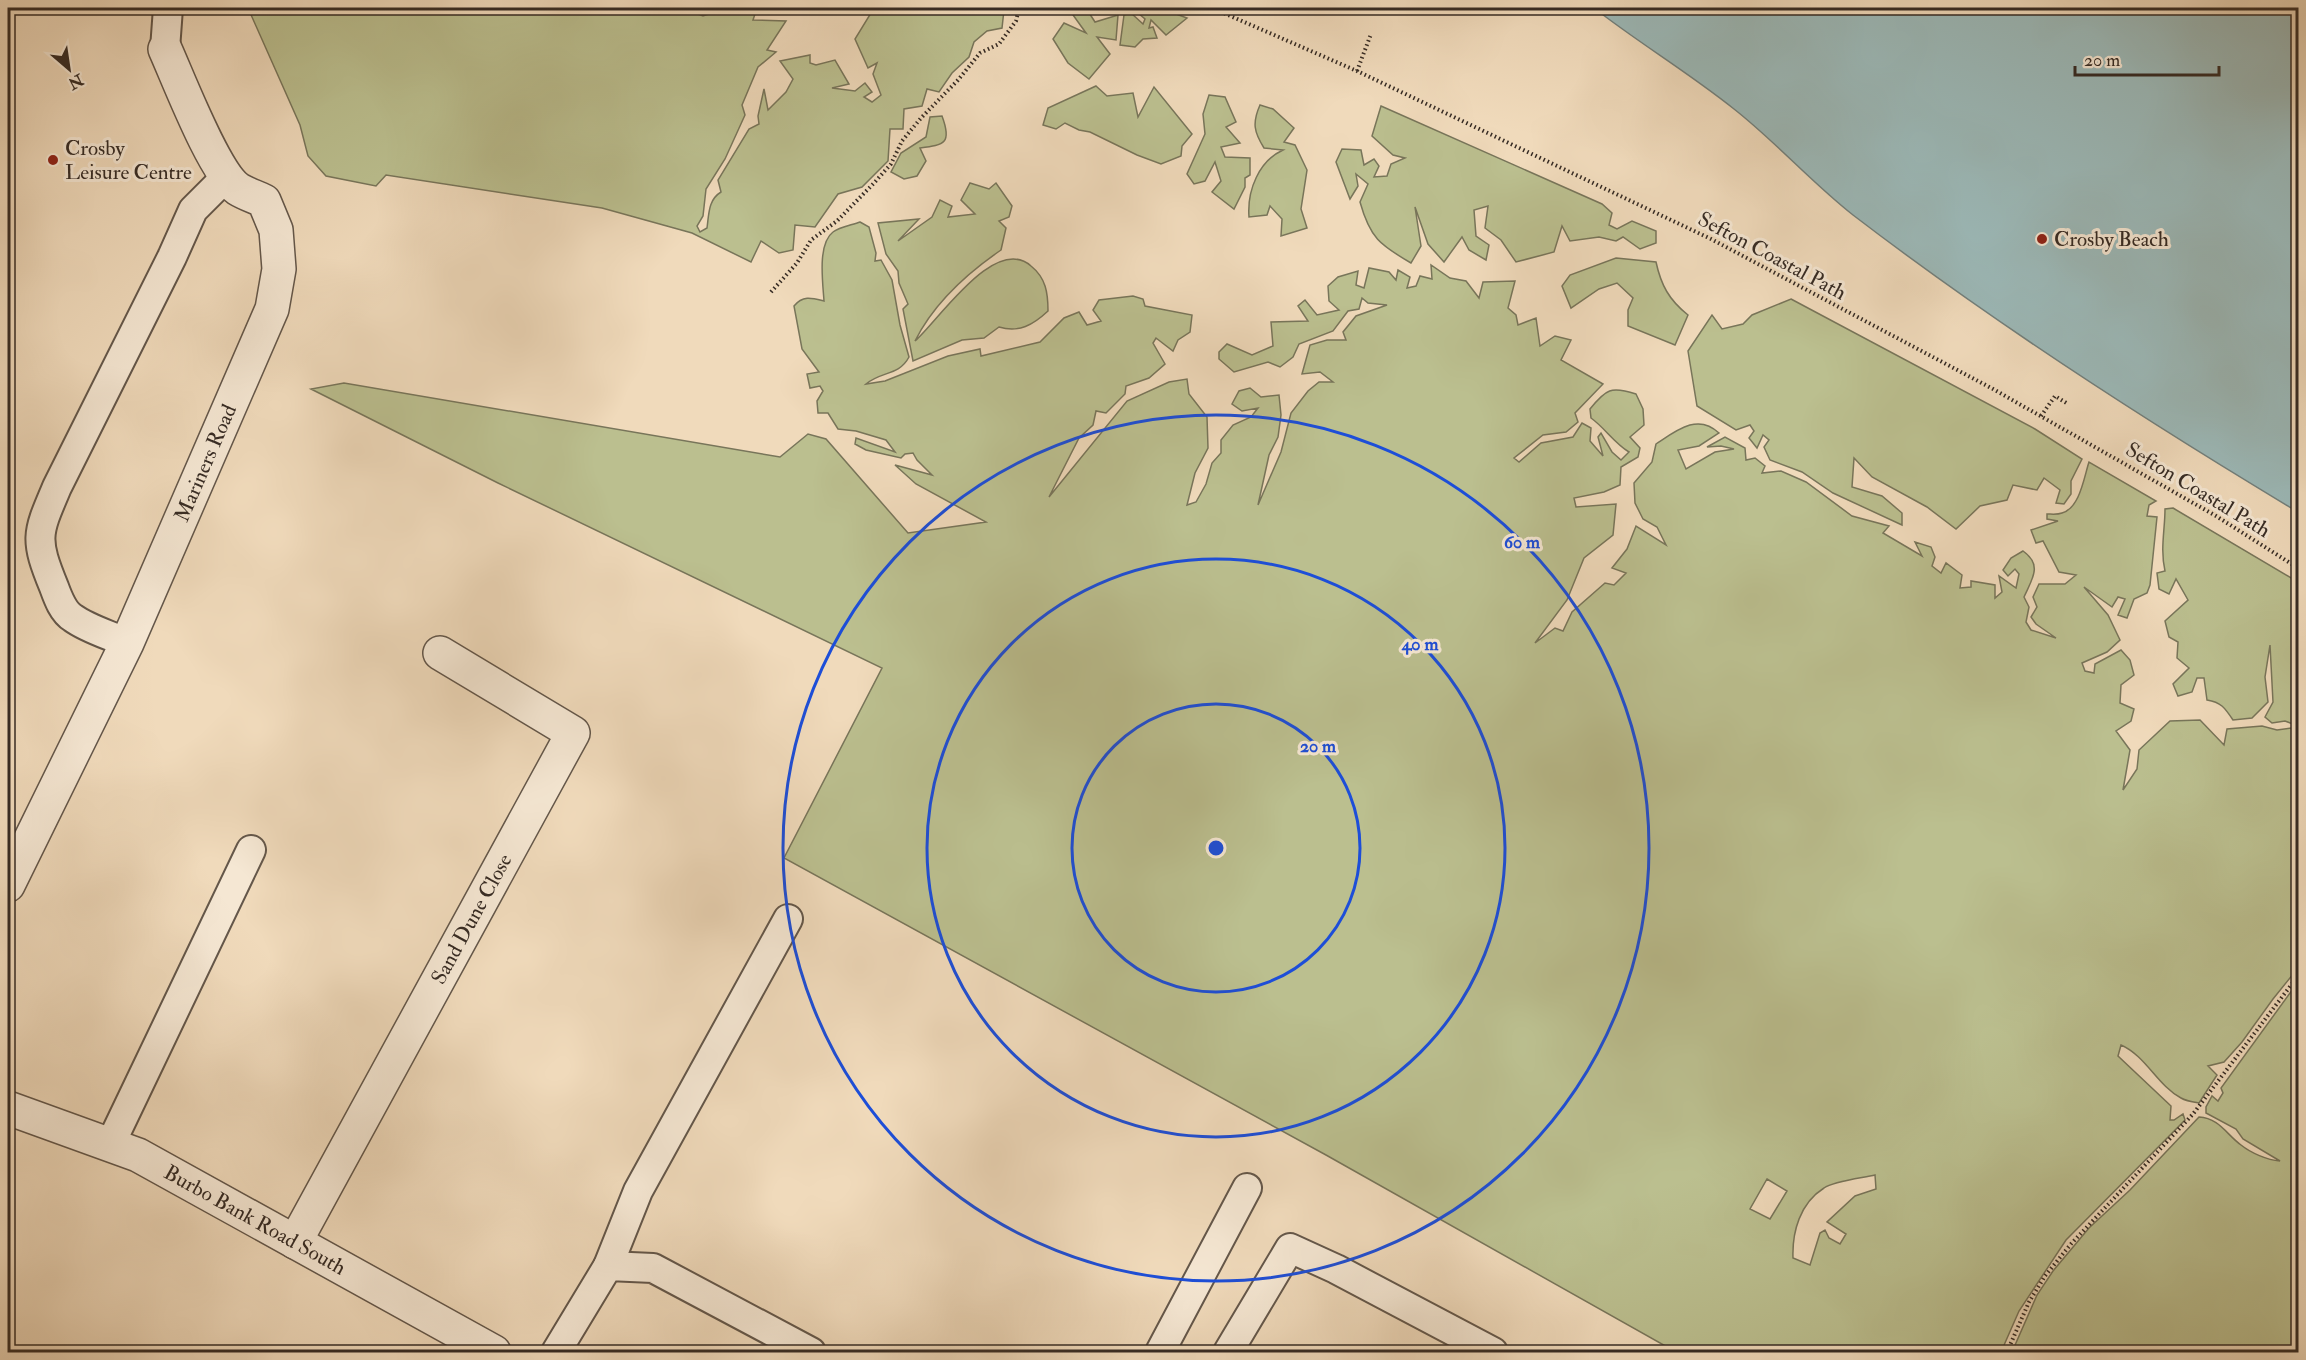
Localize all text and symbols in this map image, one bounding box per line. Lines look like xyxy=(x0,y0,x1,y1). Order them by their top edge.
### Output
north arrow xyxy=(39,39,99,99)
scale bar xyxy=(2075,39,2219,77)
text: 20 m xyxy=(2084,49,2120,72)
text: N xyxy=(64,69,88,94)
place label: Crosby Leisure Centre xyxy=(65,135,192,186)
marker: Crosby Leisure Centre xyxy=(46,153,60,167)
street label: Sefton Coastal Path xyxy=(1693,206,1851,306)
place label: Crosby Beach xyxy=(2054,226,2169,253)
marker: Crosby Beach xyxy=(2035,232,2049,246)
street label: Mariners Road xyxy=(168,399,243,526)
street label: Sefton Coastal Path xyxy=(2121,436,2275,544)
text: 60 m xyxy=(1504,531,1541,554)
text: 40 m xyxy=(1401,633,1439,656)
text: 20 m xyxy=(1300,735,1337,758)
centre of rings xyxy=(1206,838,1226,858)
street label: Sand Dune Close xyxy=(425,849,518,989)
street label: Burbo Bank Road South xyxy=(159,1159,351,1281)

